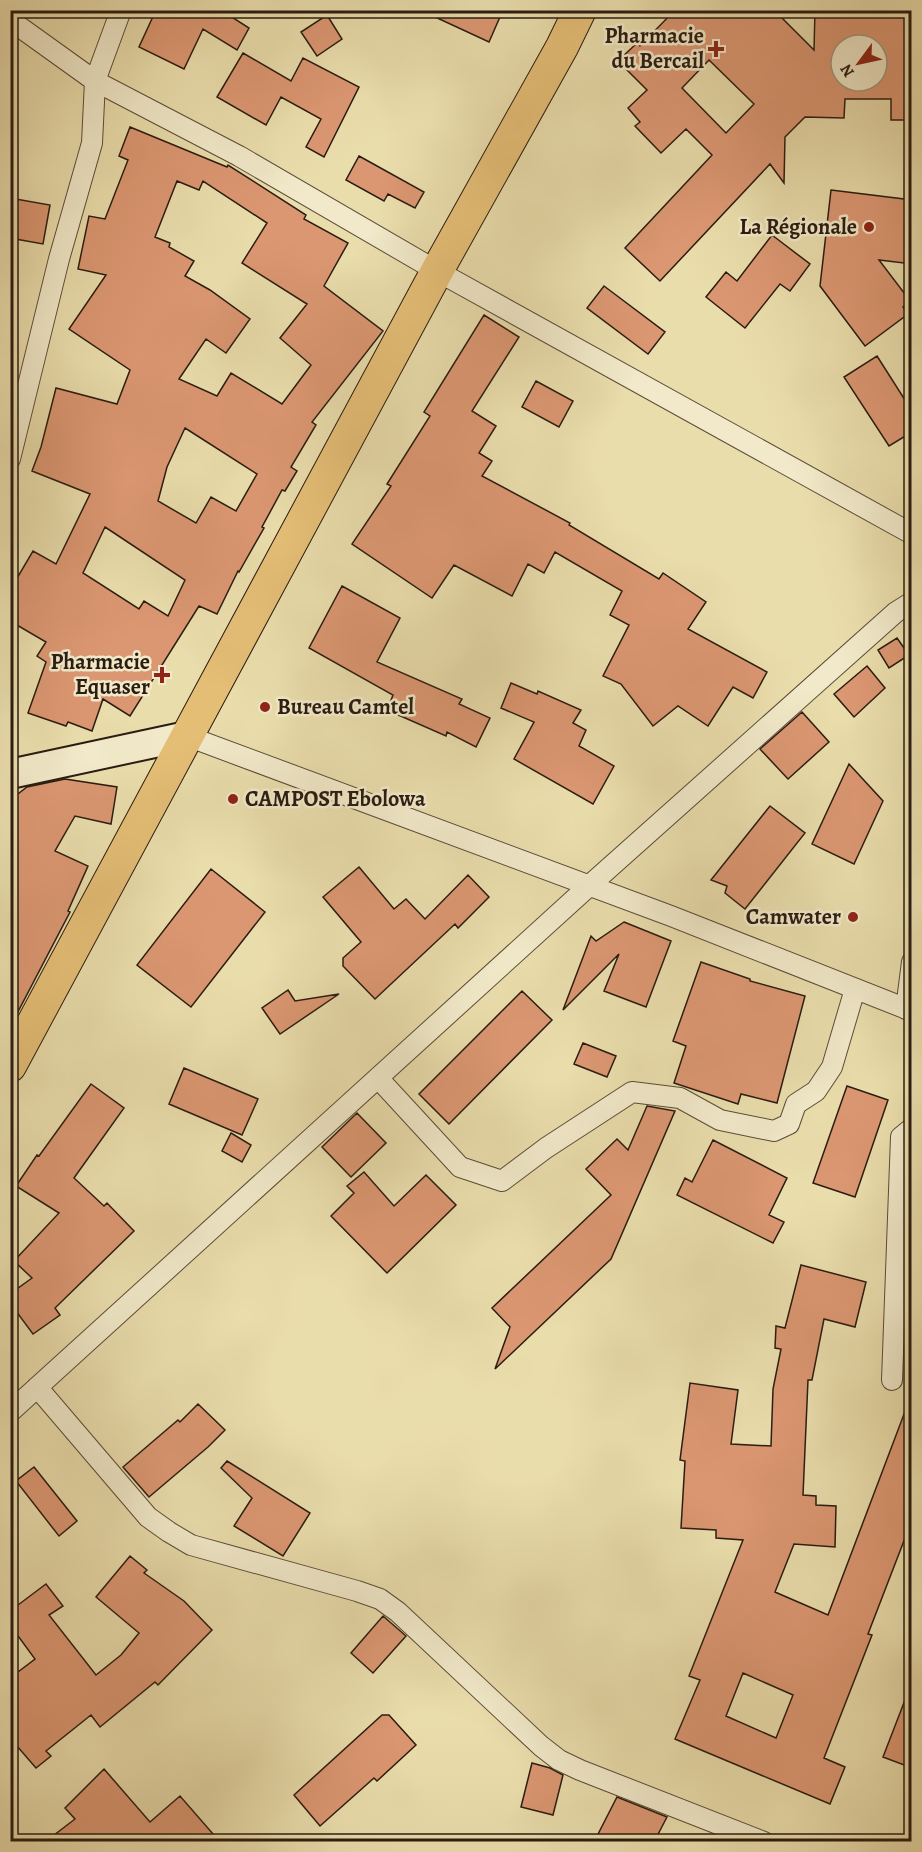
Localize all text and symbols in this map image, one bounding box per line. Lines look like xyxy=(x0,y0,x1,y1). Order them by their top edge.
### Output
place label: Pharmacie du Bercail xyxy=(605,21,704,76)
north arrow xyxy=(829,33,889,93)
marker: Pharmacie du Bercail xyxy=(709,42,723,56)
text: N xyxy=(835,59,860,82)
place label: La Régionale xyxy=(740,212,857,242)
marker: La Régionale xyxy=(862,220,876,234)
place label: Pharmacie Equaser xyxy=(51,647,150,702)
marker: Pharmacie Equaser xyxy=(155,668,169,682)
place label: Bureau Camtel xyxy=(277,692,414,722)
marker: Bureau Camtel xyxy=(258,700,272,714)
place label: CAMPOST Ebolowa xyxy=(245,784,426,814)
marker: CAMPOST Ebolowa xyxy=(226,792,240,806)
place label: Camwater xyxy=(746,902,841,932)
marker: Camwater xyxy=(846,910,860,924)

